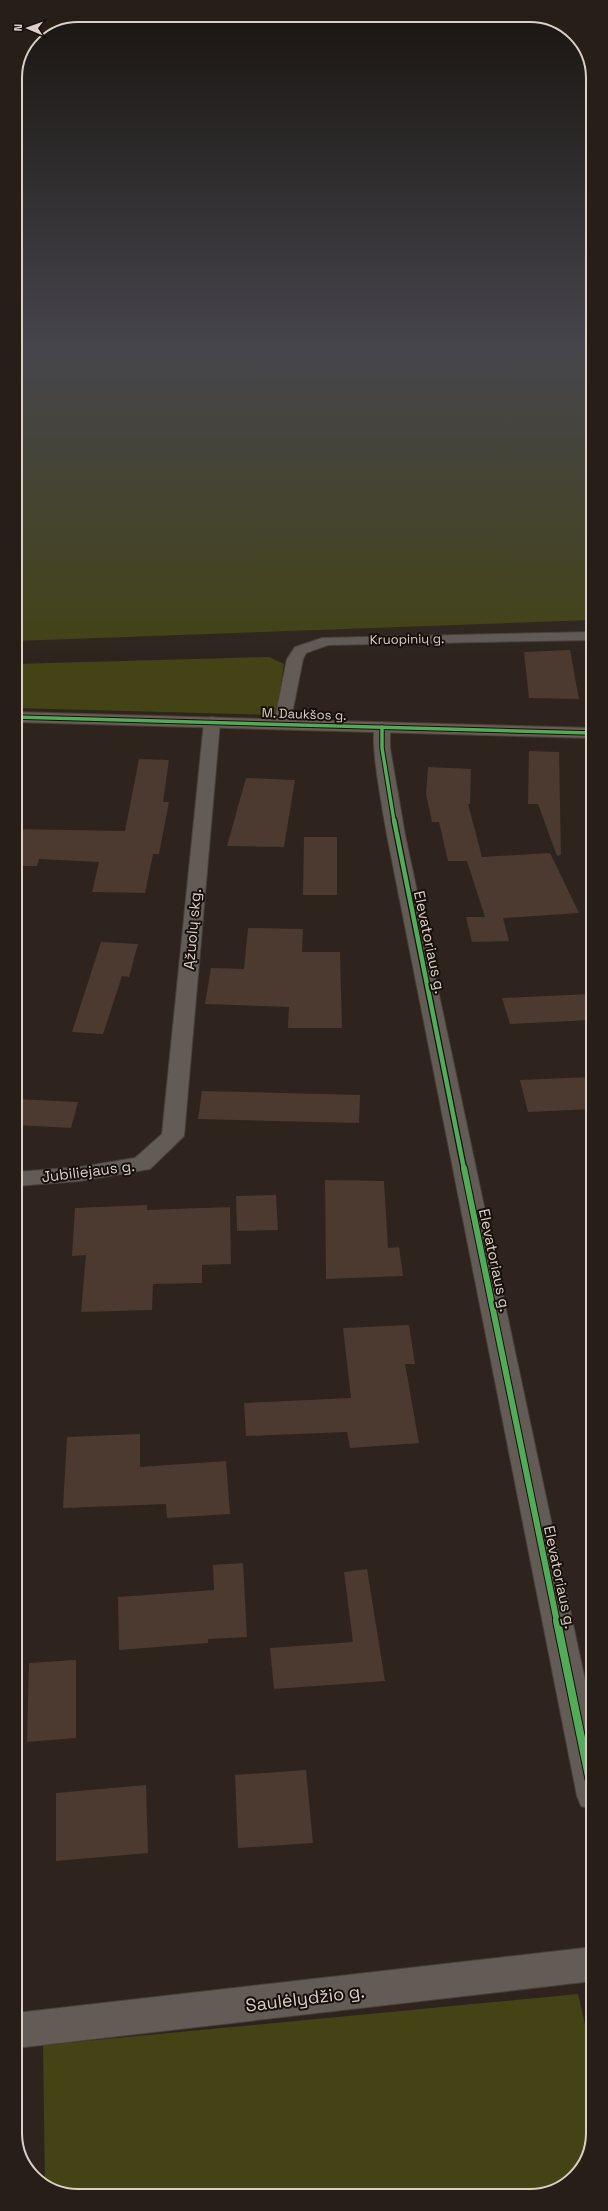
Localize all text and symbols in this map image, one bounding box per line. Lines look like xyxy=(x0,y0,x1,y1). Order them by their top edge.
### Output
north arrow xyxy=(8,8,48,48)
text: N xyxy=(11,24,25,32)
street label: Kruopinių g. xyxy=(370,630,444,648)
street label: M. Daukšos g. xyxy=(261,704,347,724)
street label: Ąžuolų skg. xyxy=(179,888,205,970)
street label: Elevatoriaus g. xyxy=(410,889,450,995)
street label: Jubiliejaus g. xyxy=(40,1156,136,1186)
street label: Elevatoriaus g. xyxy=(475,1207,515,1313)
street label: Elevatoriaus g. xyxy=(540,1524,580,1630)
street label: Saulėlydžio g. xyxy=(244,1979,366,2017)

